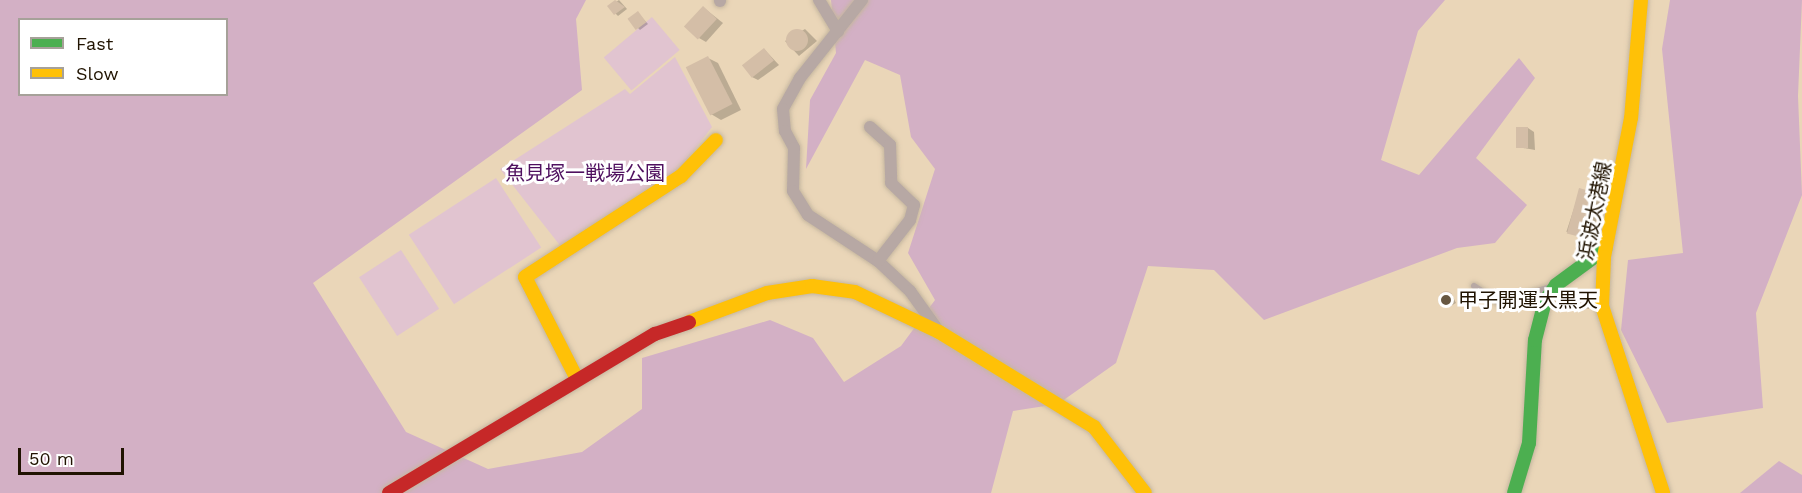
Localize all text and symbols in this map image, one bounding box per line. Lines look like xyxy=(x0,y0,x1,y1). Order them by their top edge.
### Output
legend xyxy=(18,18,228,96)
text: Fast xyxy=(76,33,113,54)
text: Slow xyxy=(76,63,119,84)
street label: 浜波太港線 xyxy=(1574,160,1616,262)
park label: 魚見塚一戦場公園 xyxy=(505,161,665,185)
place label: 甲子開運大黒天 xyxy=(1458,288,1598,312)
marker: 甲子開運大黒天 xyxy=(1439,293,1453,307)
scale bar xyxy=(21,436,128,474)
text: 50 m xyxy=(29,448,74,469)

